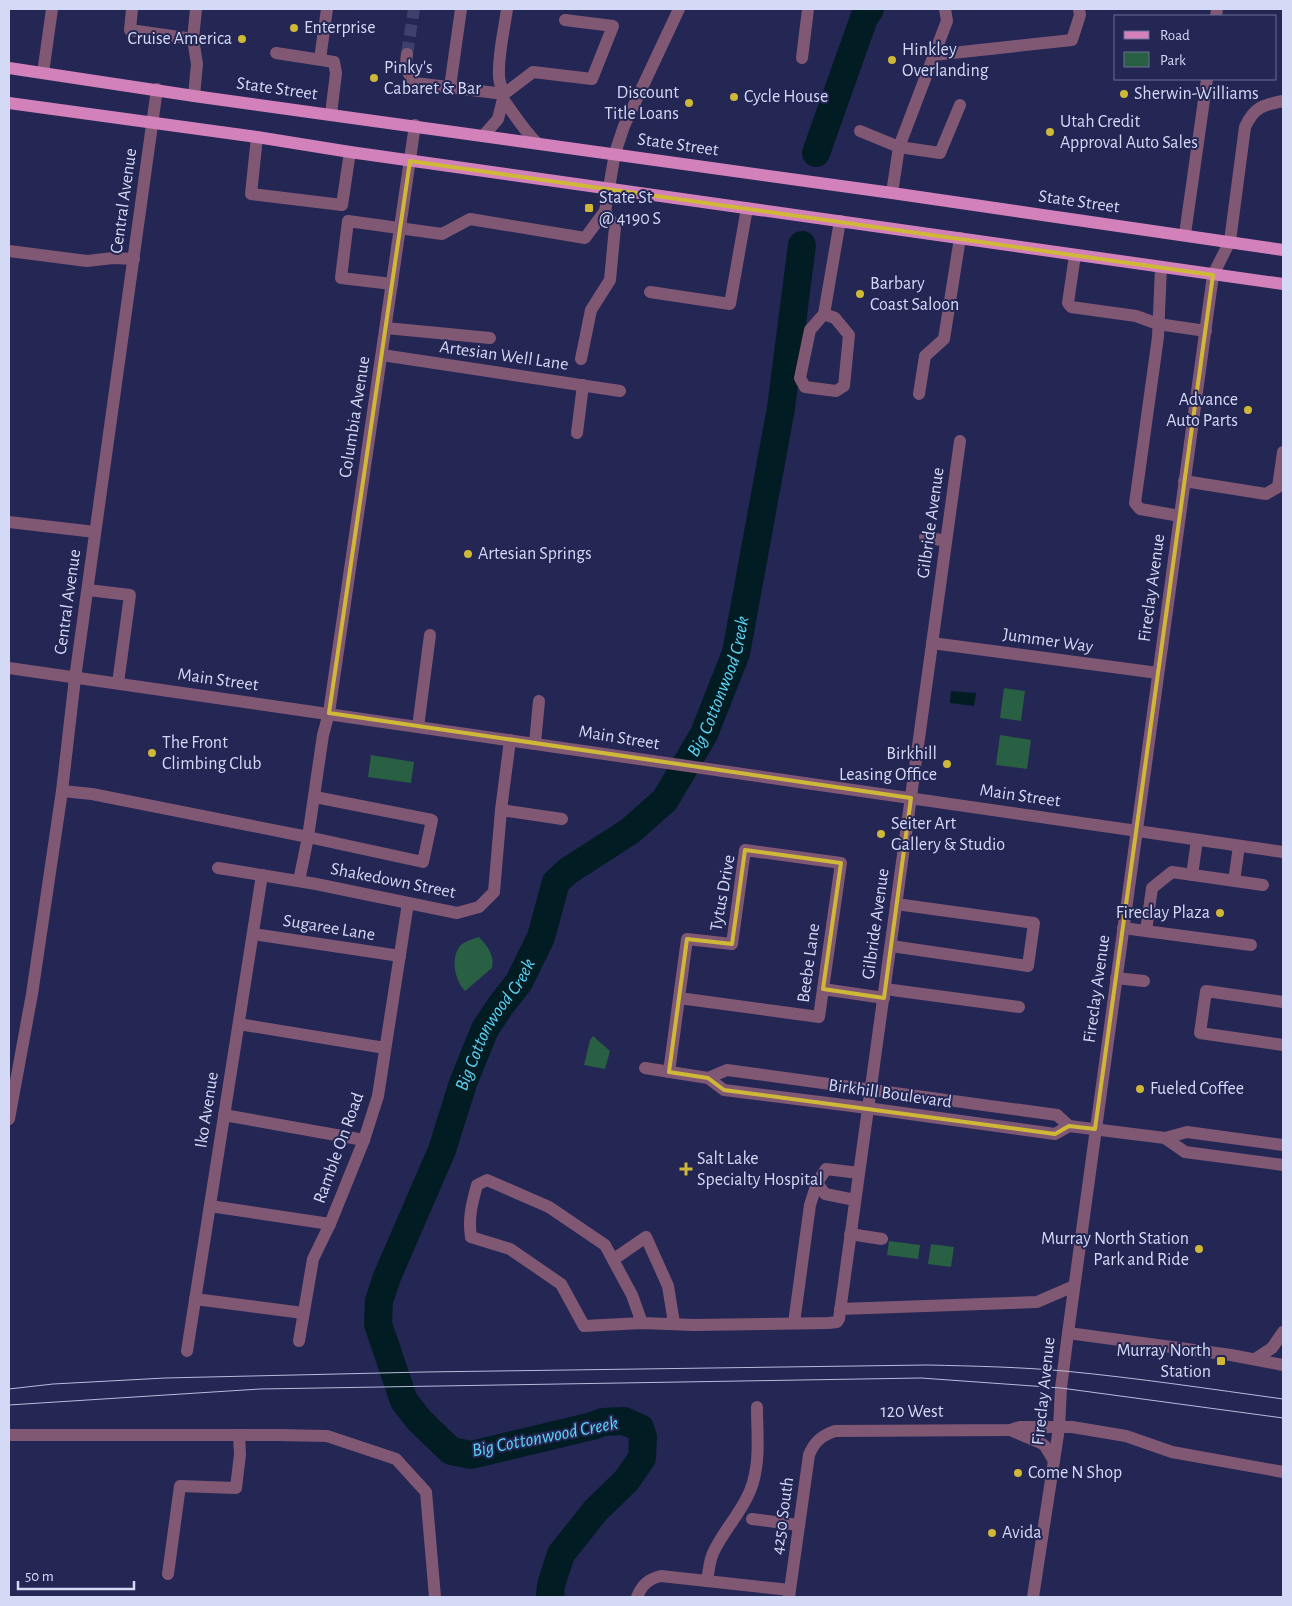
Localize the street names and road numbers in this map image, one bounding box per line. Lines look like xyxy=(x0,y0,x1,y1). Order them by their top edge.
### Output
street label: State Street xyxy=(235,74,319,104)
street label: State Street xyxy=(636,130,720,160)
street label: Central Avenue xyxy=(108,147,140,255)
street label: State Street xyxy=(1037,187,1121,217)
street label: Artesian Well Lane xyxy=(438,338,570,374)
street label: Columbia Avenue xyxy=(336,355,374,479)
street label: Gilbride Avenue xyxy=(914,466,948,580)
street label: Fireclay Avenue xyxy=(1136,533,1168,643)
street label: Central Avenue xyxy=(52,548,84,656)
street label: Jummer Way xyxy=(1002,626,1095,656)
street label: Main Street xyxy=(176,665,260,695)
street label: Main Street xyxy=(577,723,661,753)
street label: Main Street xyxy=(978,781,1062,811)
street label: Tytus Drive xyxy=(707,853,739,933)
street label: Shakedown Street xyxy=(329,860,457,902)
street label: Gilbride Avenue xyxy=(859,867,893,981)
street label: Sugaree Lane xyxy=(282,912,376,944)
street label: Beebe Lane xyxy=(795,922,823,1004)
street label: Fireclay Avenue xyxy=(1081,934,1113,1044)
street label: Iko Avenue xyxy=(192,1071,222,1149)
street label: Birkhill Boulevard xyxy=(827,1076,953,1112)
street label: Ramble On Road xyxy=(311,1090,367,1206)
street label: Fireclay Avenue xyxy=(1029,1336,1059,1446)
street label: 120 West xyxy=(881,1403,944,1421)
street label: 4250 South xyxy=(769,1476,797,1556)

